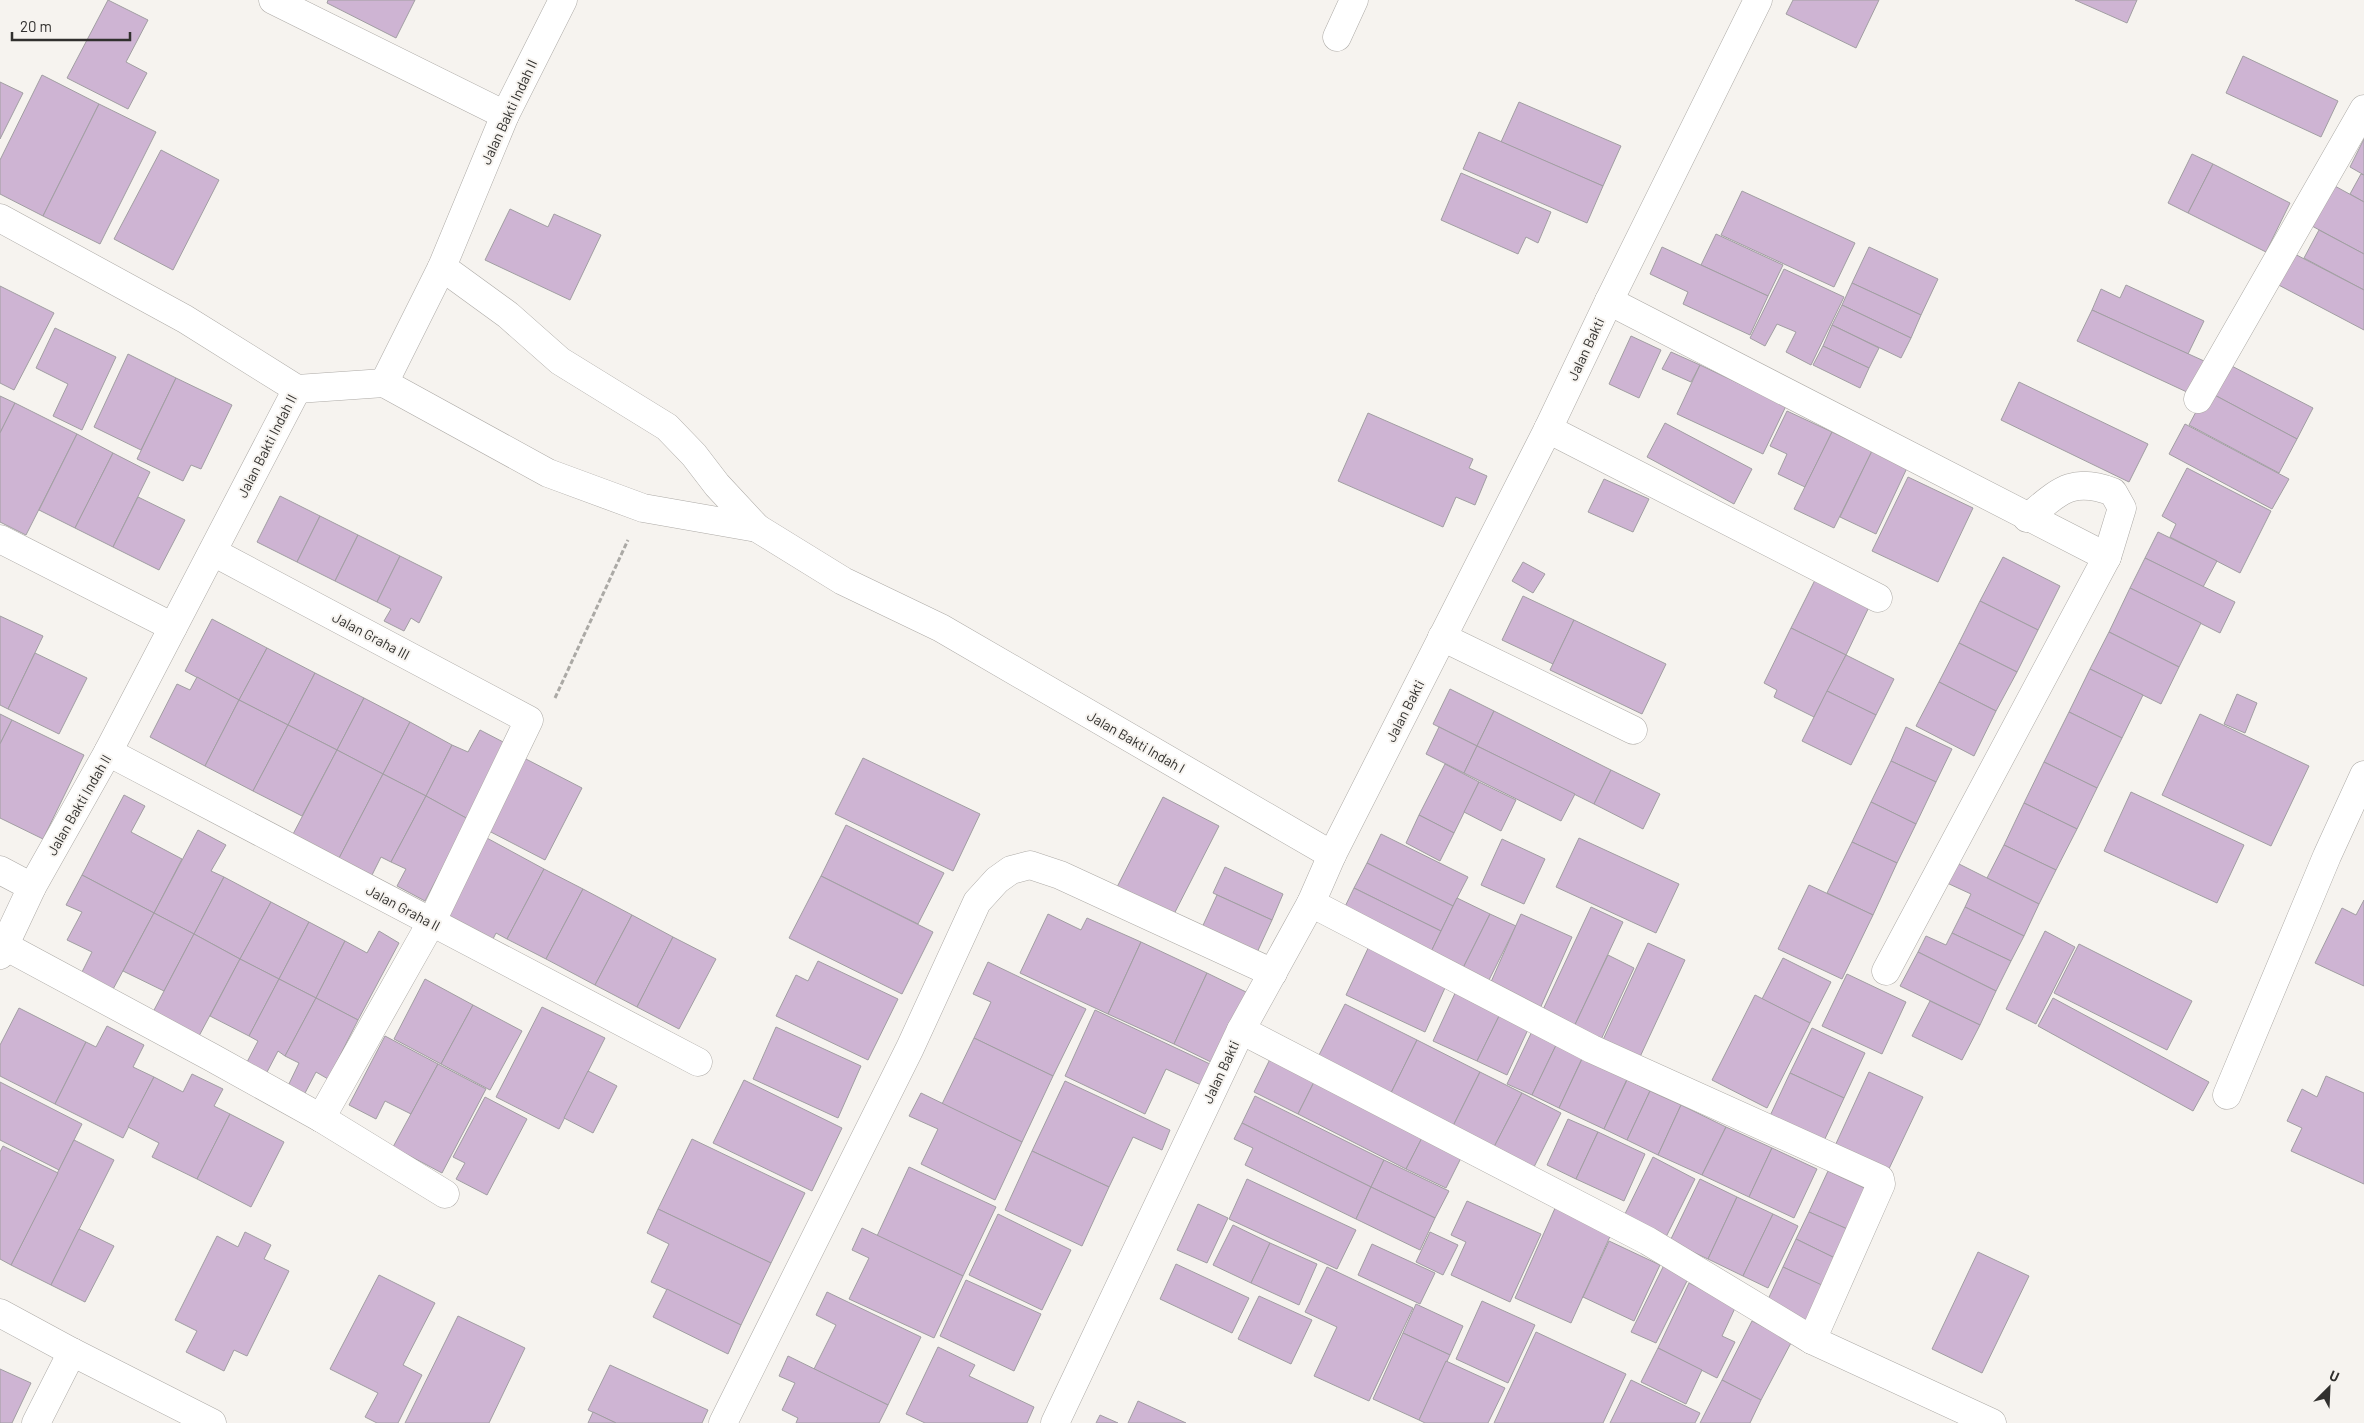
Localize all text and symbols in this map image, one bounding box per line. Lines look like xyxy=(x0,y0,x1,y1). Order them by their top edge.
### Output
scale bar xyxy=(12,10,130,42)
text: 20 m xyxy=(20,17,52,35)
street label: Jalan Bakti Indah II xyxy=(477,57,540,167)
street label: Jalan Bakti xyxy=(1564,315,1608,383)
street label: Jalan Bakti Indah II xyxy=(233,391,300,500)
street label: Jalan Graha III xyxy=(330,608,413,663)
street label: Jalan Bakti xyxy=(1382,677,1427,745)
street label: Jalan Bakti Indah I xyxy=(1084,707,1188,776)
street label: Jalan Bakti Indah II xyxy=(43,751,114,858)
street label: Jalan Graha II xyxy=(363,881,443,934)
street label: Jalan Bakti xyxy=(1199,1038,1243,1106)
north arrow xyxy=(2304,1363,2354,1413)
text: U xyxy=(2327,1366,2342,1385)

